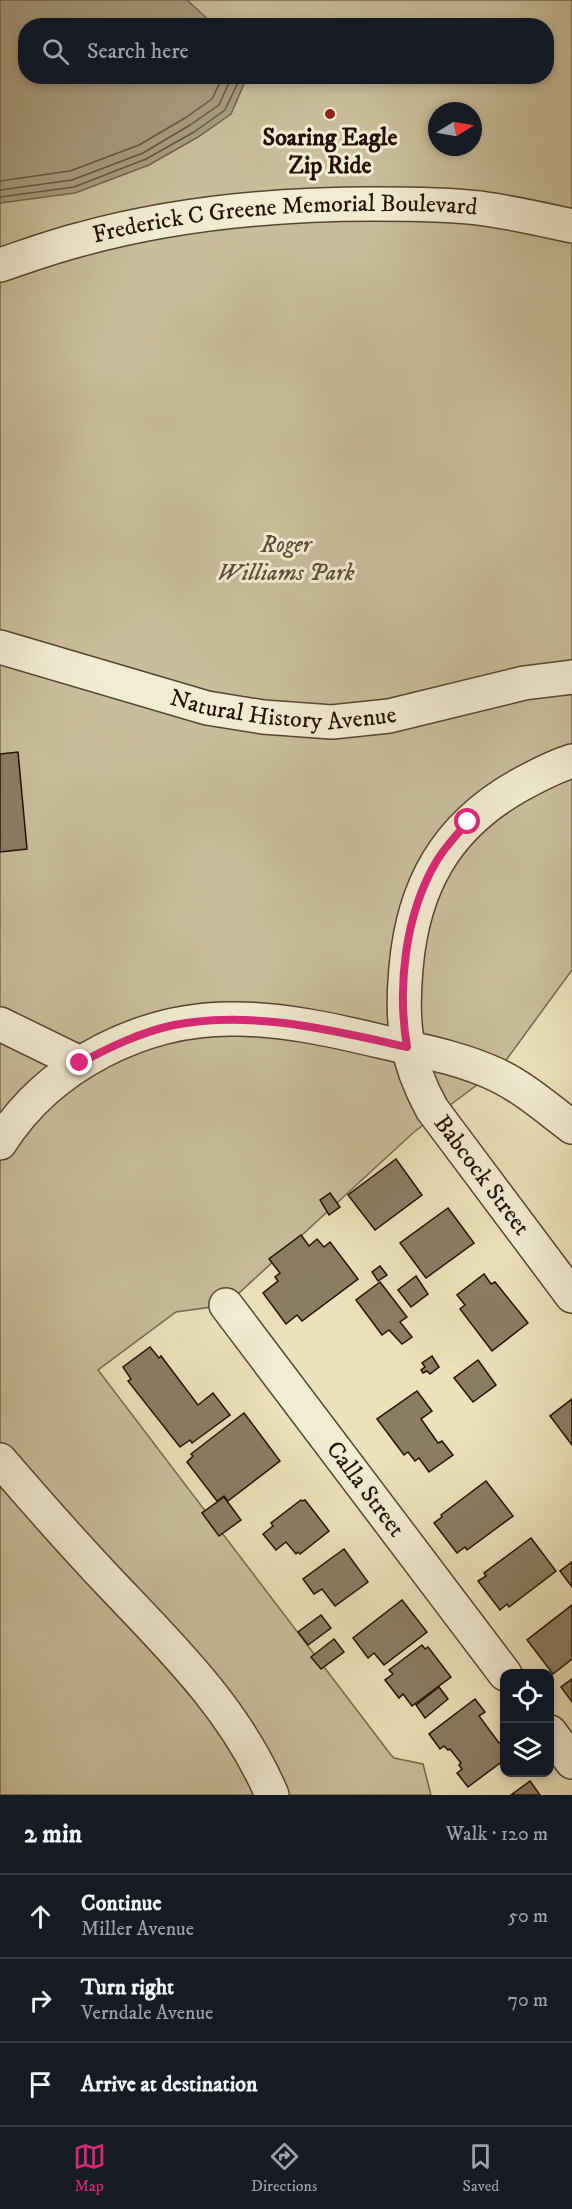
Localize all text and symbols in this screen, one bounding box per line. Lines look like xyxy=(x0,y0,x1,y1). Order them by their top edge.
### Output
search box xyxy=(18,18,554,84)
icon: search xyxy=(39,35,72,68)
text: Search here xyxy=(87,38,189,65)
north arrow xyxy=(428,102,482,156)
marker: Soaring Eagle Zip Ride xyxy=(323,107,337,121)
place label: Soaring Eagle Zip Ride xyxy=(263,123,397,181)
street label: Frederick C Greene Memorial Boulevard xyxy=(89,189,479,251)
park label: Roger Williams Park xyxy=(217,530,355,588)
street label: Natural History Avenue xyxy=(166,683,400,737)
route start xyxy=(454,808,480,834)
route end xyxy=(66,1049,92,1075)
street label: Babcock Street xyxy=(427,1109,537,1242)
street label: Calla Street xyxy=(319,1435,411,1544)
map controls xyxy=(500,1669,554,1777)
button: locate xyxy=(500,1669,554,1723)
button: layers xyxy=(500,1723,554,1777)
text: 2 min xyxy=(24,1818,82,1851)
text: Walk · 120 m xyxy=(446,1822,548,1847)
text: Continue xyxy=(81,1890,162,1917)
icon: ahead xyxy=(24,1900,57,1933)
text: 50 m xyxy=(508,1904,548,1929)
text: Miller Avenue xyxy=(81,1917,194,1942)
text: Turn right xyxy=(81,1974,174,2001)
icon: right xyxy=(24,1984,57,2017)
text: 70 m xyxy=(507,1988,548,2013)
text: Verndale Avenue xyxy=(81,2001,213,2026)
icon: arrive xyxy=(24,2068,57,2101)
text: Arrive at destination xyxy=(81,2071,258,2098)
tab: Map xyxy=(73,2140,106,2196)
tab: Directions xyxy=(251,2140,317,2196)
tab: Saved xyxy=(463,2140,499,2196)

